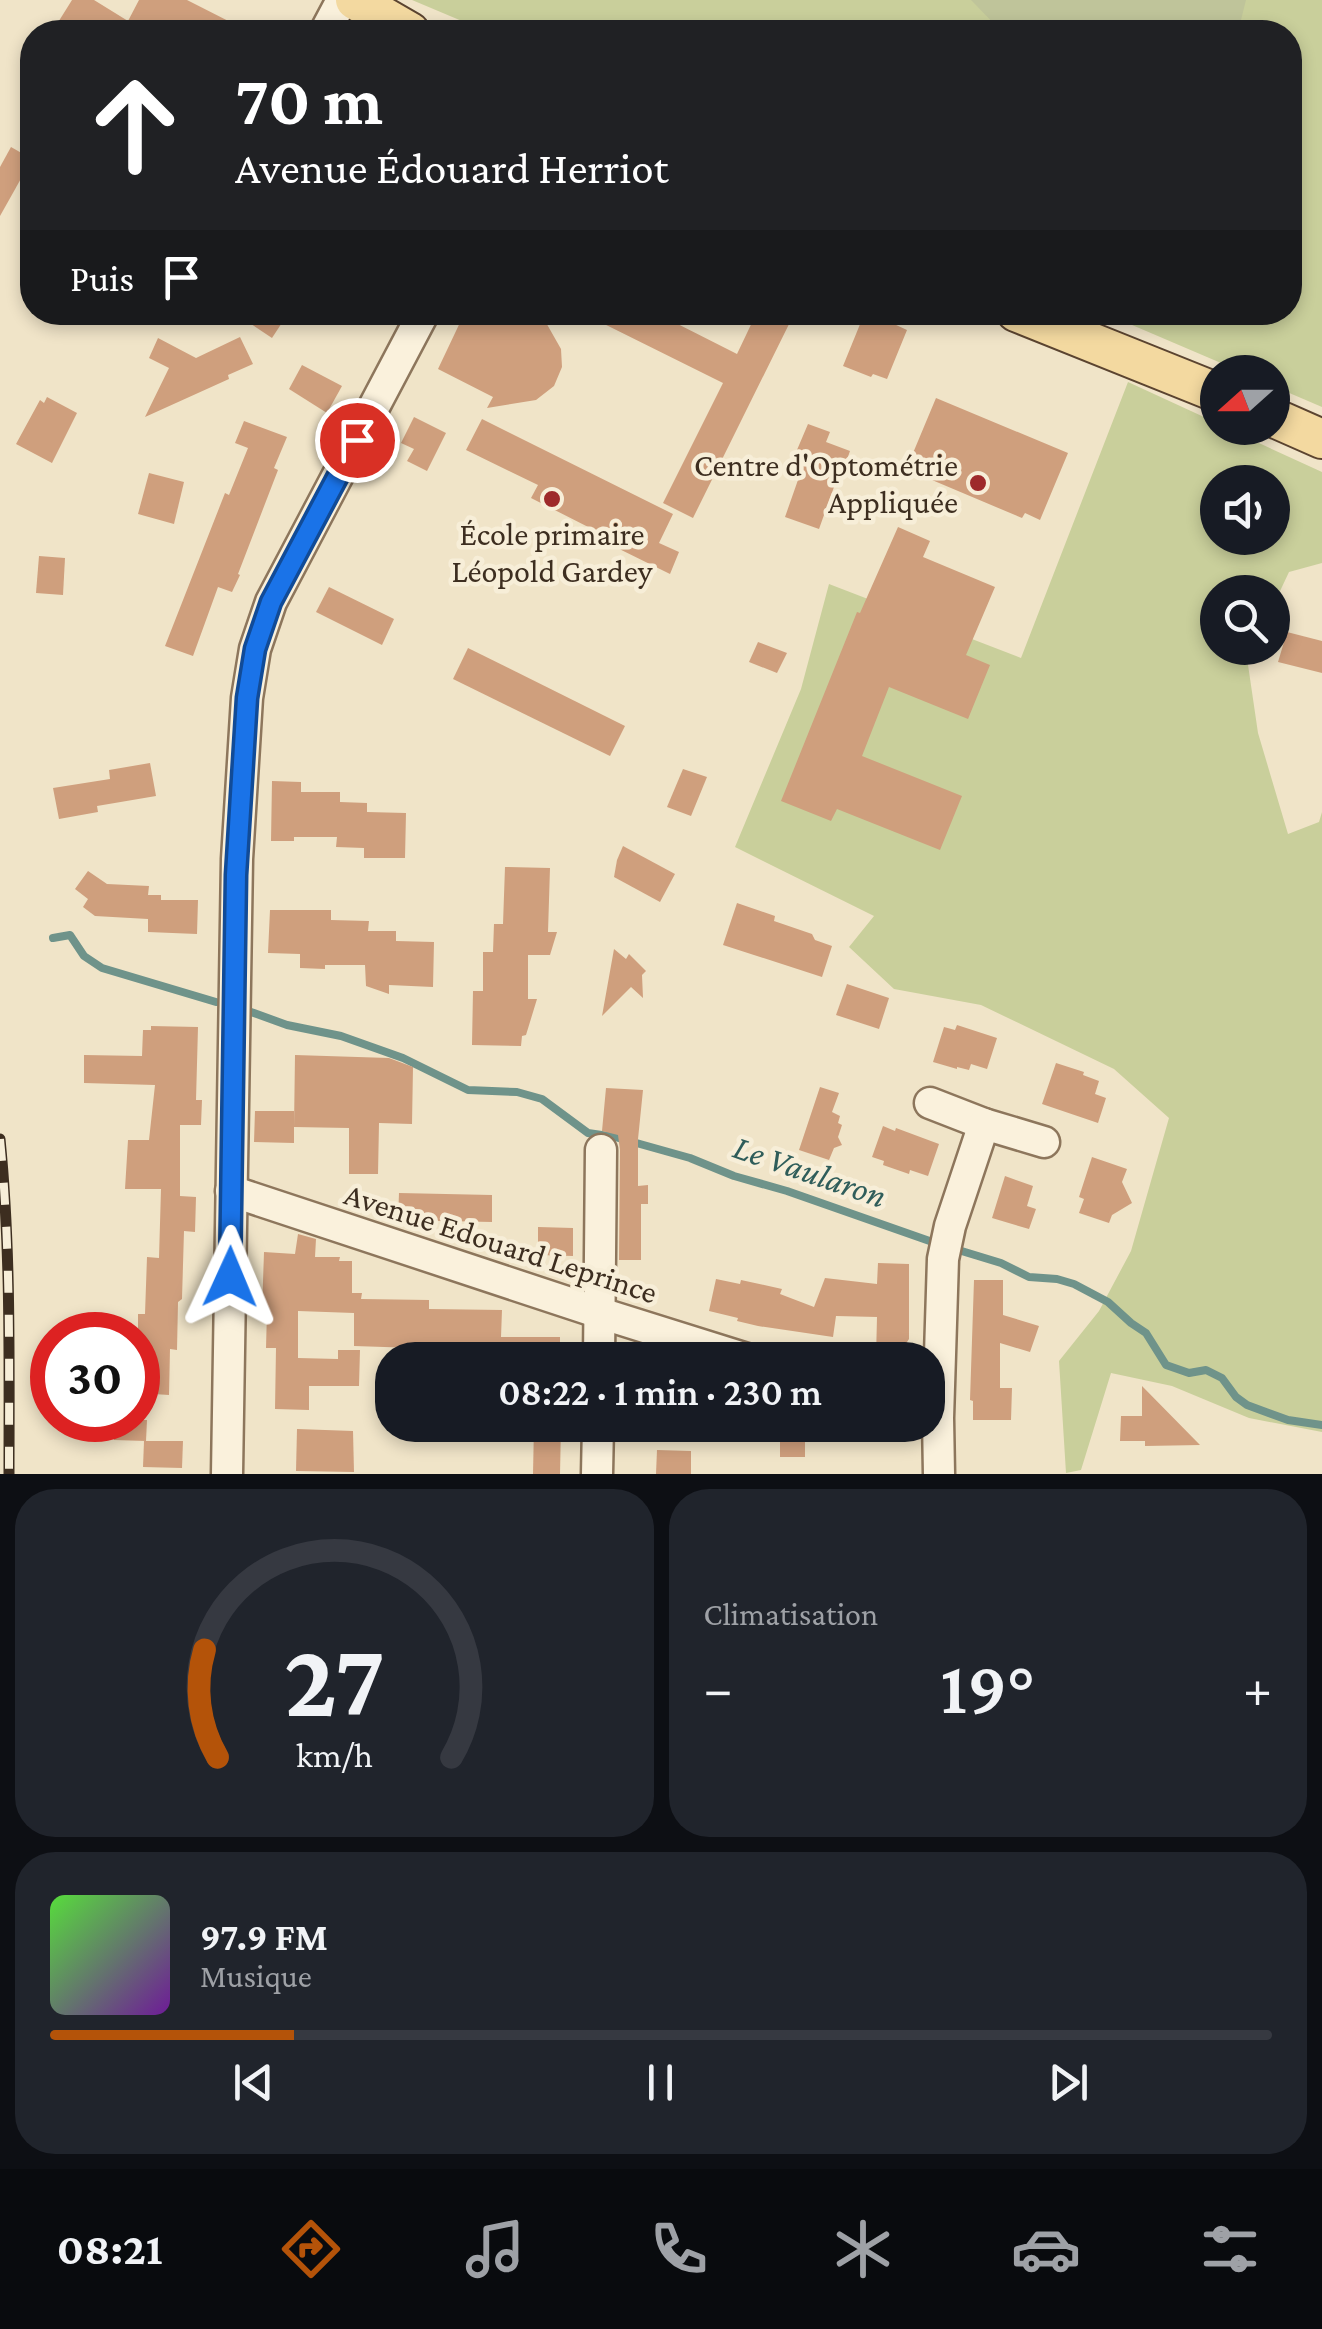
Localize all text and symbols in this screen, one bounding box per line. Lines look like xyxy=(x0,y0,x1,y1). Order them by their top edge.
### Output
icon: ahead xyxy=(70,60,200,190)
text: 70 m xyxy=(235,61,383,139)
text: Avenue Édouard Herriot xyxy=(235,143,669,193)
icon: arrive xyxy=(154,250,209,305)
text: Puis xyxy=(70,257,134,299)
north arrow xyxy=(1200,355,1290,445)
map controls xyxy=(1200,355,1290,665)
pin xyxy=(315,398,400,483)
icon: arrive xyxy=(330,413,385,468)
place label: Centre d'Optométrie Appliquée xyxy=(694,447,958,520)
button: sound xyxy=(1200,465,1290,555)
marker: Centre d'Optométrie Appliquée xyxy=(967,472,989,494)
marker: École primaire Léopold Gardey xyxy=(541,488,563,510)
place label: École primaire Léopold Gardey xyxy=(451,516,653,589)
button: search xyxy=(1200,575,1290,665)
water label: Le Vaularon xyxy=(728,1127,891,1216)
street label: Avenue Edouard Leprince xyxy=(340,1175,662,1311)
position arrow xyxy=(178,1225,282,1329)
speed limit sign: 30 xyxy=(30,1312,160,1442)
text: 08:22 · 1 min · 230 m xyxy=(498,1371,822,1413)
text: Climatisation xyxy=(704,1596,878,1632)
text: 27 xyxy=(284,1622,385,1737)
text: 19° xyxy=(940,1646,1035,1729)
text: − xyxy=(704,1658,733,1719)
text: + xyxy=(1243,1658,1272,1719)
text: km/h xyxy=(296,1735,373,1775)
text: 97.9 FM xyxy=(200,1916,328,1958)
text: Musique xyxy=(200,1958,312,1994)
icon: previous xyxy=(226,2055,281,2110)
icon: pause xyxy=(633,2055,688,2110)
icon: next xyxy=(1041,2055,1096,2110)
icon: directions xyxy=(276,2214,346,2284)
icon: music xyxy=(460,2214,530,2284)
icon: phone xyxy=(644,2214,714,2284)
icon: climate xyxy=(828,2214,898,2284)
icon: car xyxy=(1011,2214,1081,2284)
icon: filters xyxy=(1195,2214,1265,2284)
text: 08:21 xyxy=(57,2224,163,2274)

